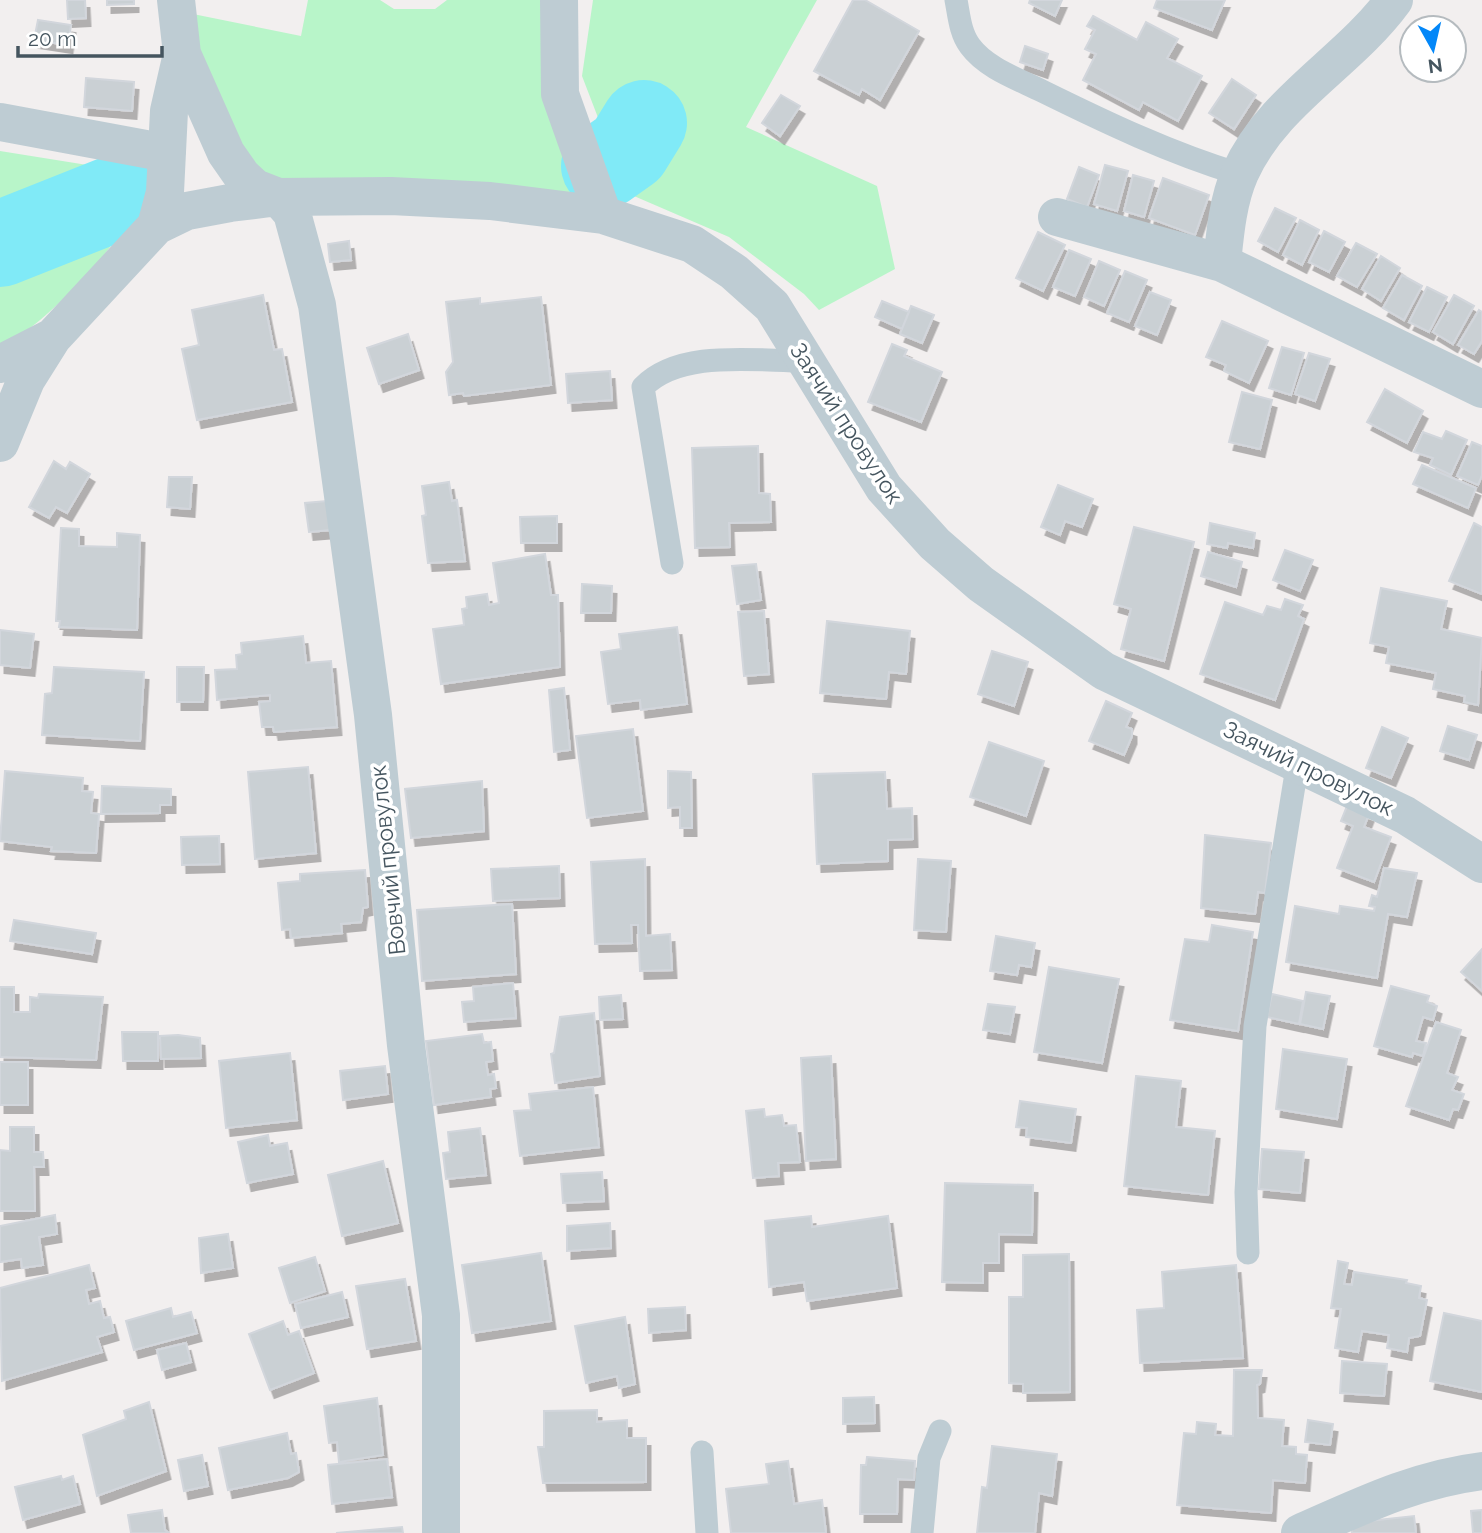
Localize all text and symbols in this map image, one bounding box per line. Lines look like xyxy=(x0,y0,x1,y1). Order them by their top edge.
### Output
scale bar xyxy=(18,14,161,58)
north arrow xyxy=(1398,14,1468,84)
text: 20 m xyxy=(28,26,76,51)
text: N xyxy=(1427,54,1444,78)
street label: Заячий провулок xyxy=(785,337,909,509)
street label: Заячий провулок xyxy=(1219,715,1399,821)
street label: Вовчий провулок xyxy=(364,764,410,956)

